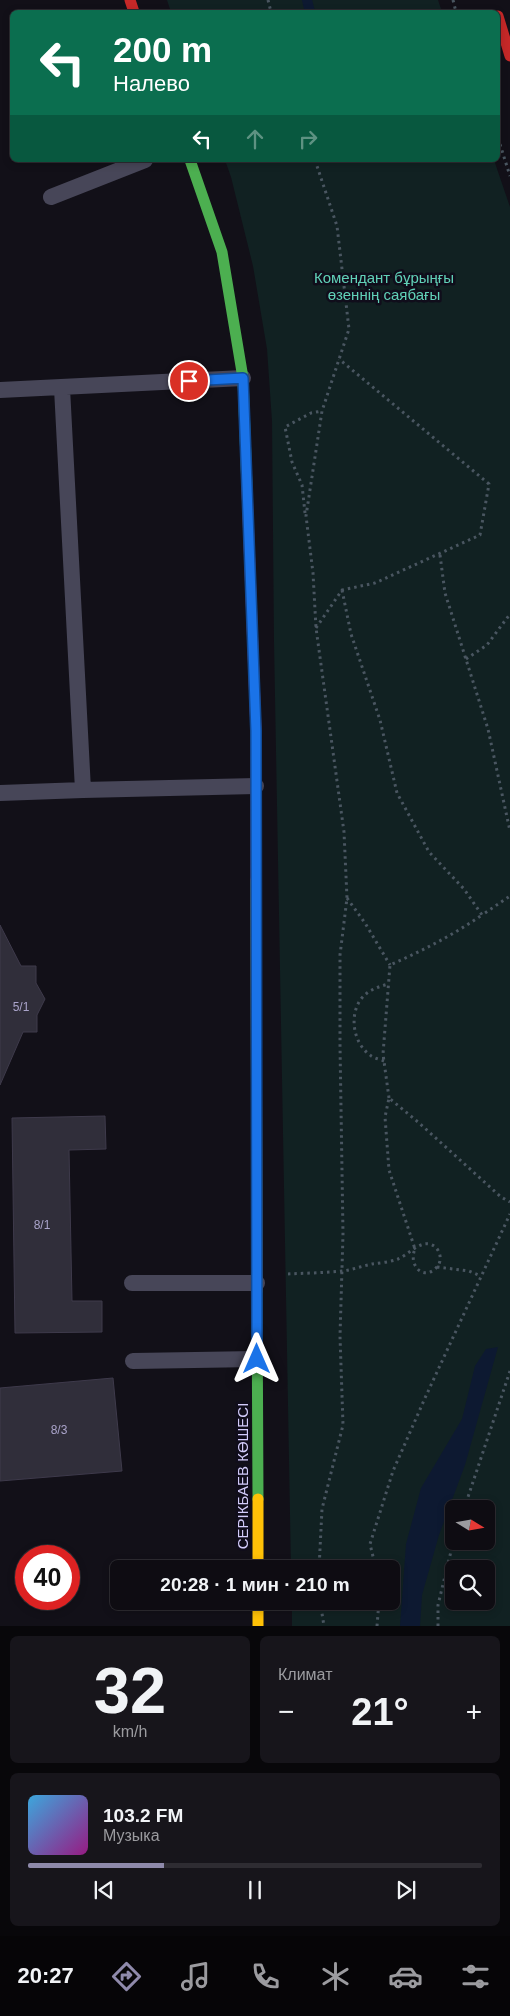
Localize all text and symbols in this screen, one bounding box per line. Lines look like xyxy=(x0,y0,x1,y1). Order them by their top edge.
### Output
icon: left xyxy=(30,30,95,95)
text: 200 m xyxy=(113,30,212,69)
text: Налево xyxy=(113,71,190,96)
icon: left xyxy=(188,125,216,153)
icon: ahead xyxy=(241,125,269,153)
icon: right xyxy=(294,125,322,153)
park label: Комендант бұрыңғы өзеннің саябағы xyxy=(314,269,454,303)
pin xyxy=(168,360,210,402)
icon: arrive xyxy=(175,367,203,395)
house number: 5/1 xyxy=(13,1000,30,1014)
house number: 8/1 xyxy=(34,1218,51,1232)
position arrow xyxy=(230,1332,282,1384)
street label: СЕРІКБАЕВ КӨШЕСІ xyxy=(234,1403,251,1549)
house number: 8/3 xyxy=(51,1423,68,1437)
north arrow xyxy=(445,1500,495,1550)
map controls xyxy=(445,1500,495,1610)
speed limit sign: 40 xyxy=(15,1545,80,1610)
button: search xyxy=(445,1560,495,1610)
text: 20:28 · 1 мин · 210 m xyxy=(160,1574,350,1595)
text: 32 xyxy=(94,1654,166,1727)
text: Климат xyxy=(278,1666,332,1683)
text: 21° xyxy=(351,1691,409,1733)
text: − xyxy=(278,1696,294,1727)
text: + xyxy=(466,1696,482,1727)
text: km/h xyxy=(113,1723,147,1740)
text: 103.2 FM xyxy=(103,1805,183,1826)
text: Музыка xyxy=(103,1827,160,1844)
icon: previous xyxy=(90,1876,118,1904)
icon: pause xyxy=(241,1876,269,1904)
icon: next xyxy=(392,1876,420,1904)
icon: directions xyxy=(109,1959,144,1994)
icon: music xyxy=(178,1959,213,1994)
icon: phone xyxy=(248,1959,283,1994)
icon: climate xyxy=(318,1959,353,1994)
icon: car xyxy=(388,1959,423,1994)
icon: filters xyxy=(458,1959,493,1994)
text: 20:27 xyxy=(17,1963,74,1988)

